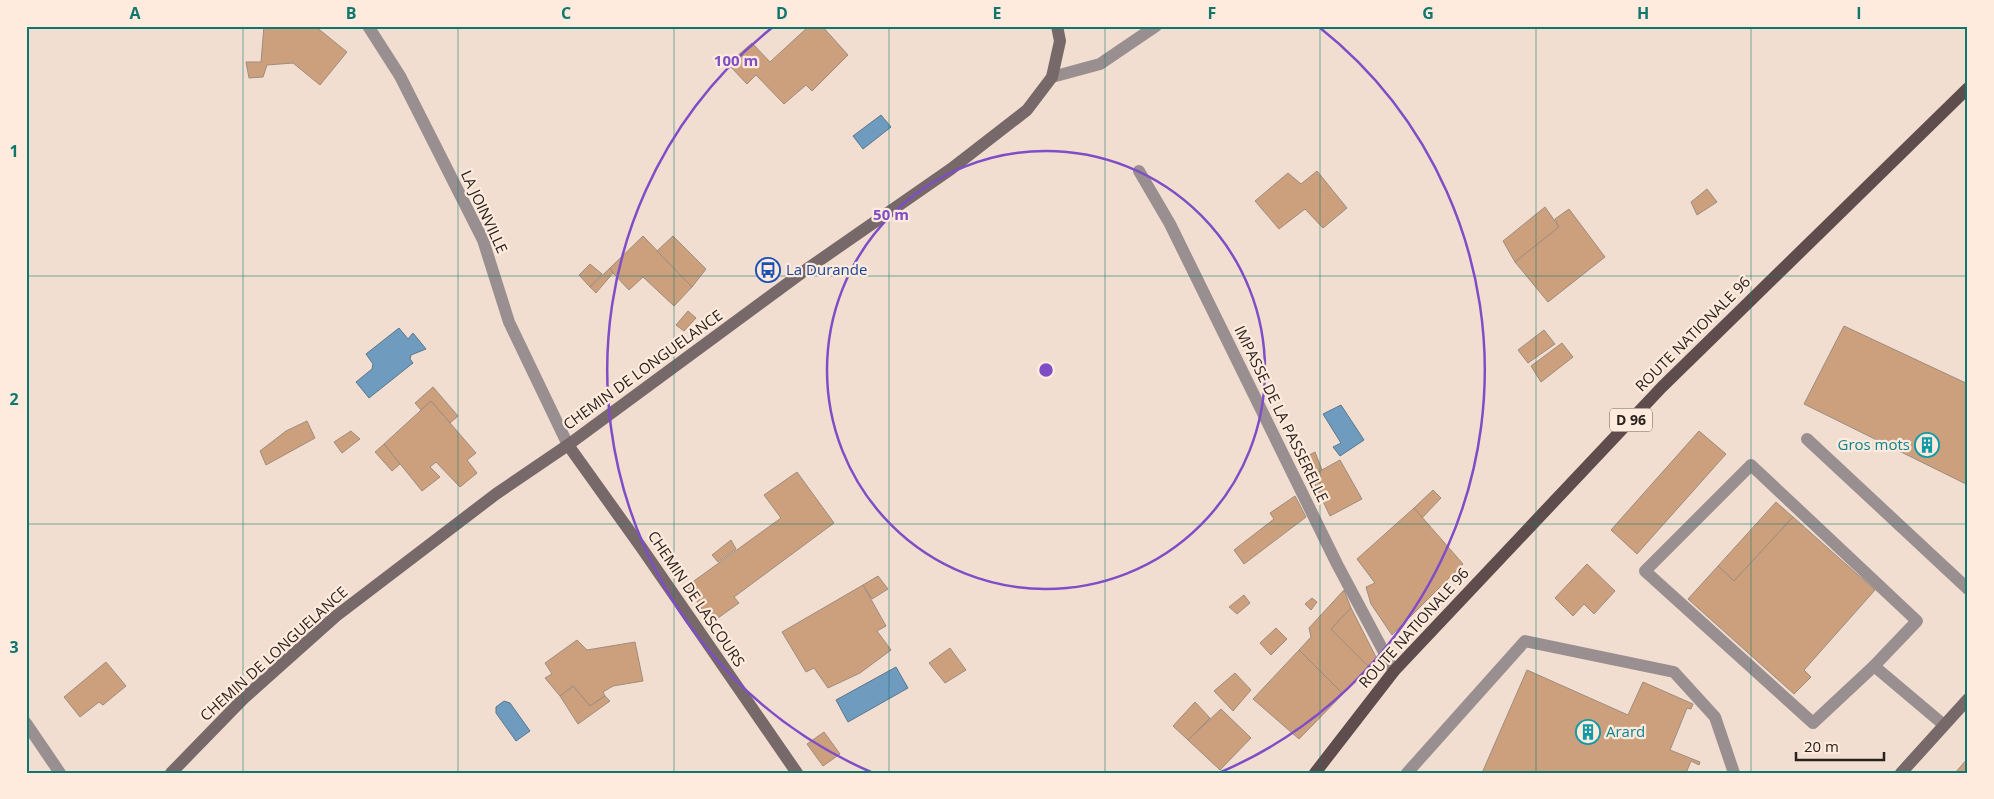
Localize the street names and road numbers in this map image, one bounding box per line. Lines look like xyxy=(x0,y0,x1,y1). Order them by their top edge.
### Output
street label: LA JOINVILLE xyxy=(457,167,513,256)
street label: ROUTE NATIONALE 96 xyxy=(1630,271,1754,395)
street label: CHEMIN DE LONGUELANCE xyxy=(559,305,726,434)
street label: IMPASSE DE LA PASSERELLE xyxy=(1230,322,1333,505)
road number: D 96 xyxy=(1610,408,1652,432)
street label: CHEMIN DE LASCOURS xyxy=(644,527,750,670)
street label: ROUTE NATIONALE 96 xyxy=(1354,563,1473,692)
street label: CHEMIN DE LONGUELANCE xyxy=(195,582,351,725)

